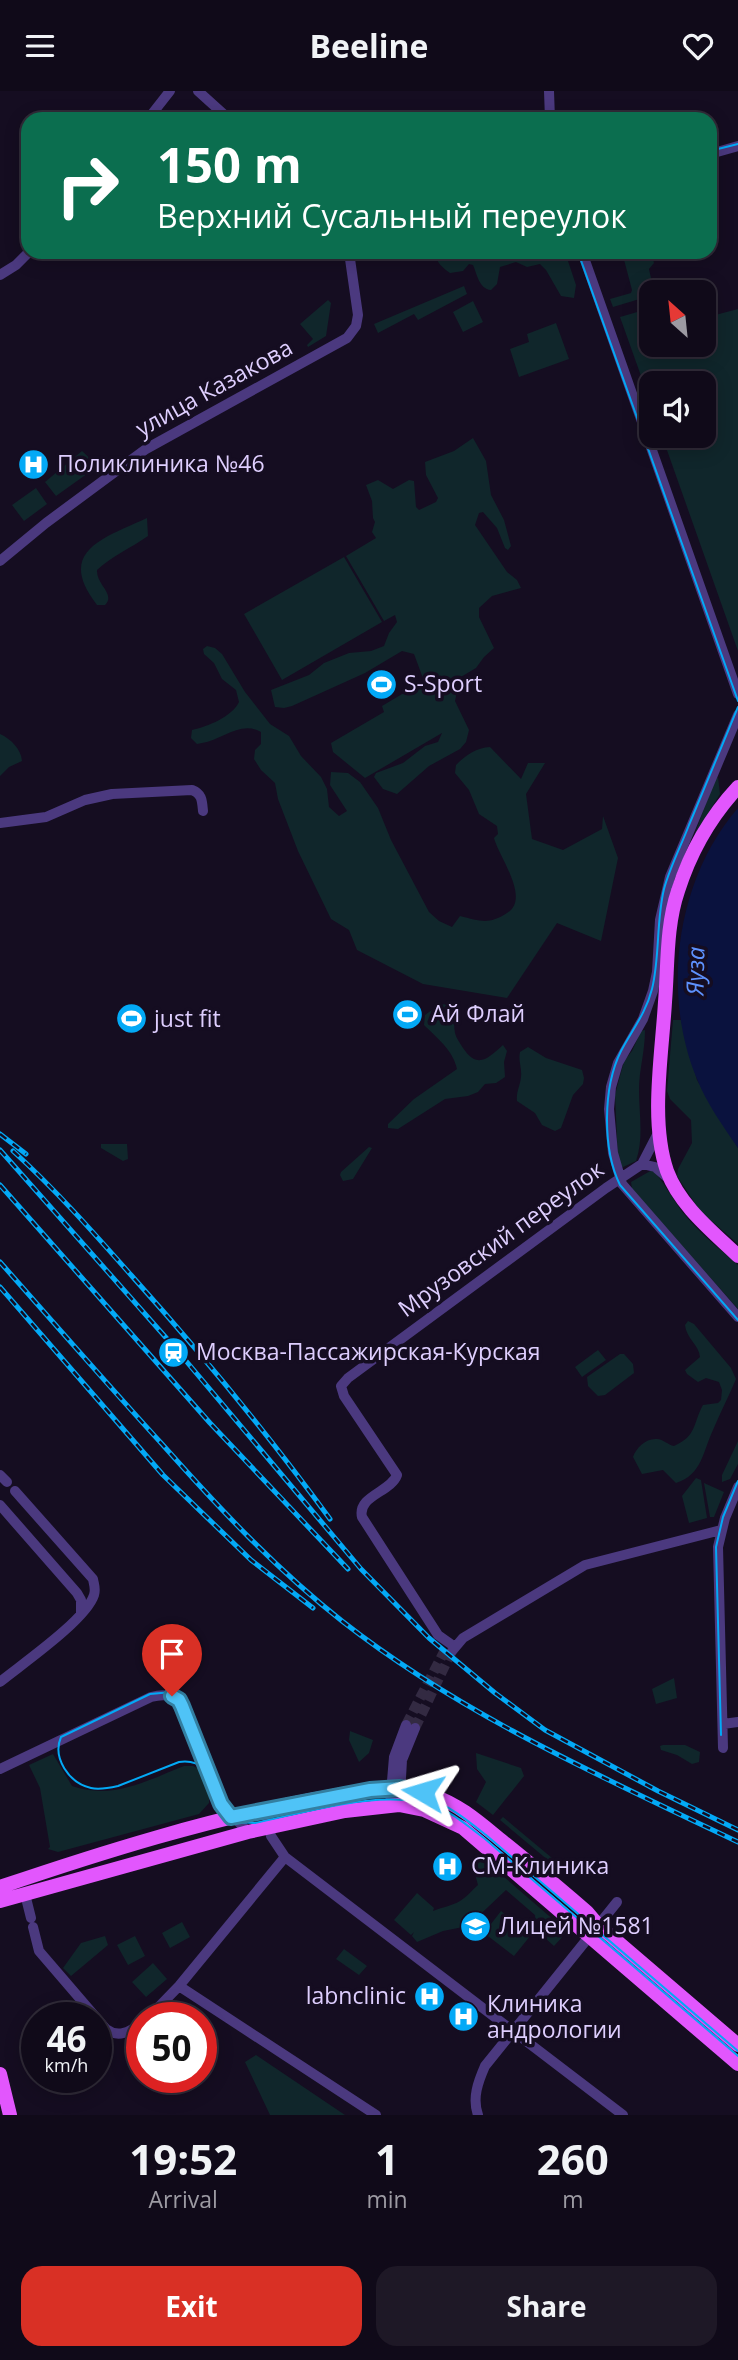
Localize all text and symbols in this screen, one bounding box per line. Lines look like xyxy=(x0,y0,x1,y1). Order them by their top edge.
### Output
text: Beeline xyxy=(310,24,428,67)
icon: menu xyxy=(21,27,59,65)
icon: heart xyxy=(679,27,717,65)
text: 150 m xyxy=(157,131,302,197)
icon: right xyxy=(42,140,133,231)
text: Верхний Сусальный переулок xyxy=(157,194,627,237)
north arrow xyxy=(639,280,716,357)
map controls xyxy=(639,280,716,448)
street label: улица Казакова xyxy=(129,331,298,444)
button: sound xyxy=(639,371,716,448)
hospital icon: Поликлиника №46 xyxy=(17,447,51,481)
place label: Поликлиника №46 xyxy=(57,447,265,479)
sports icon: S-Sport xyxy=(364,667,398,701)
place label: S-Sport xyxy=(404,667,482,699)
water label: Яуза xyxy=(678,946,711,997)
sports icon: Ай Флай xyxy=(391,997,425,1031)
place label: Ай Флай xyxy=(431,997,525,1029)
sports icon: just fit xyxy=(114,1002,148,1036)
place label: just fit xyxy=(152,1002,221,1034)
street label: Мрузовский переулок xyxy=(391,1153,610,1324)
station icon: Москва-Пассажирская-Курская xyxy=(156,1335,190,1369)
place label: Москва-Пассажирская-Курская xyxy=(196,1335,541,1367)
pin xyxy=(142,1624,202,1696)
icon: arrive xyxy=(153,1635,191,1673)
position arrow xyxy=(386,1755,460,1829)
hospital icon: СМ-Клиника xyxy=(431,1849,465,1883)
place label: СМ-Клиника xyxy=(471,1849,609,1881)
school or university icon: Лицей №1581 xyxy=(459,1909,493,1943)
place label: Лицей №1581 xyxy=(499,1909,654,1941)
place label: labnclinic xyxy=(306,1979,406,2011)
hospital icon: labnclinic xyxy=(412,1979,446,2013)
place label: Клиника андрологии xyxy=(487,1987,622,2045)
hospital icon: Клиника андрологии xyxy=(447,2000,481,2034)
speed limit sign: 50 xyxy=(126,2002,217,2093)
text: 46 xyxy=(46,2015,87,2062)
text: km/h xyxy=(45,2053,88,2077)
text: 19:52 xyxy=(129,2130,237,2187)
text: 1 xyxy=(375,2130,399,2187)
text: 260 xyxy=(537,2130,609,2187)
text: Arrival xyxy=(149,2183,218,2215)
text: min xyxy=(366,2183,408,2215)
text: m xyxy=(562,2183,583,2215)
button: Exit xyxy=(21,2266,362,2346)
button: Share xyxy=(376,2266,717,2346)

